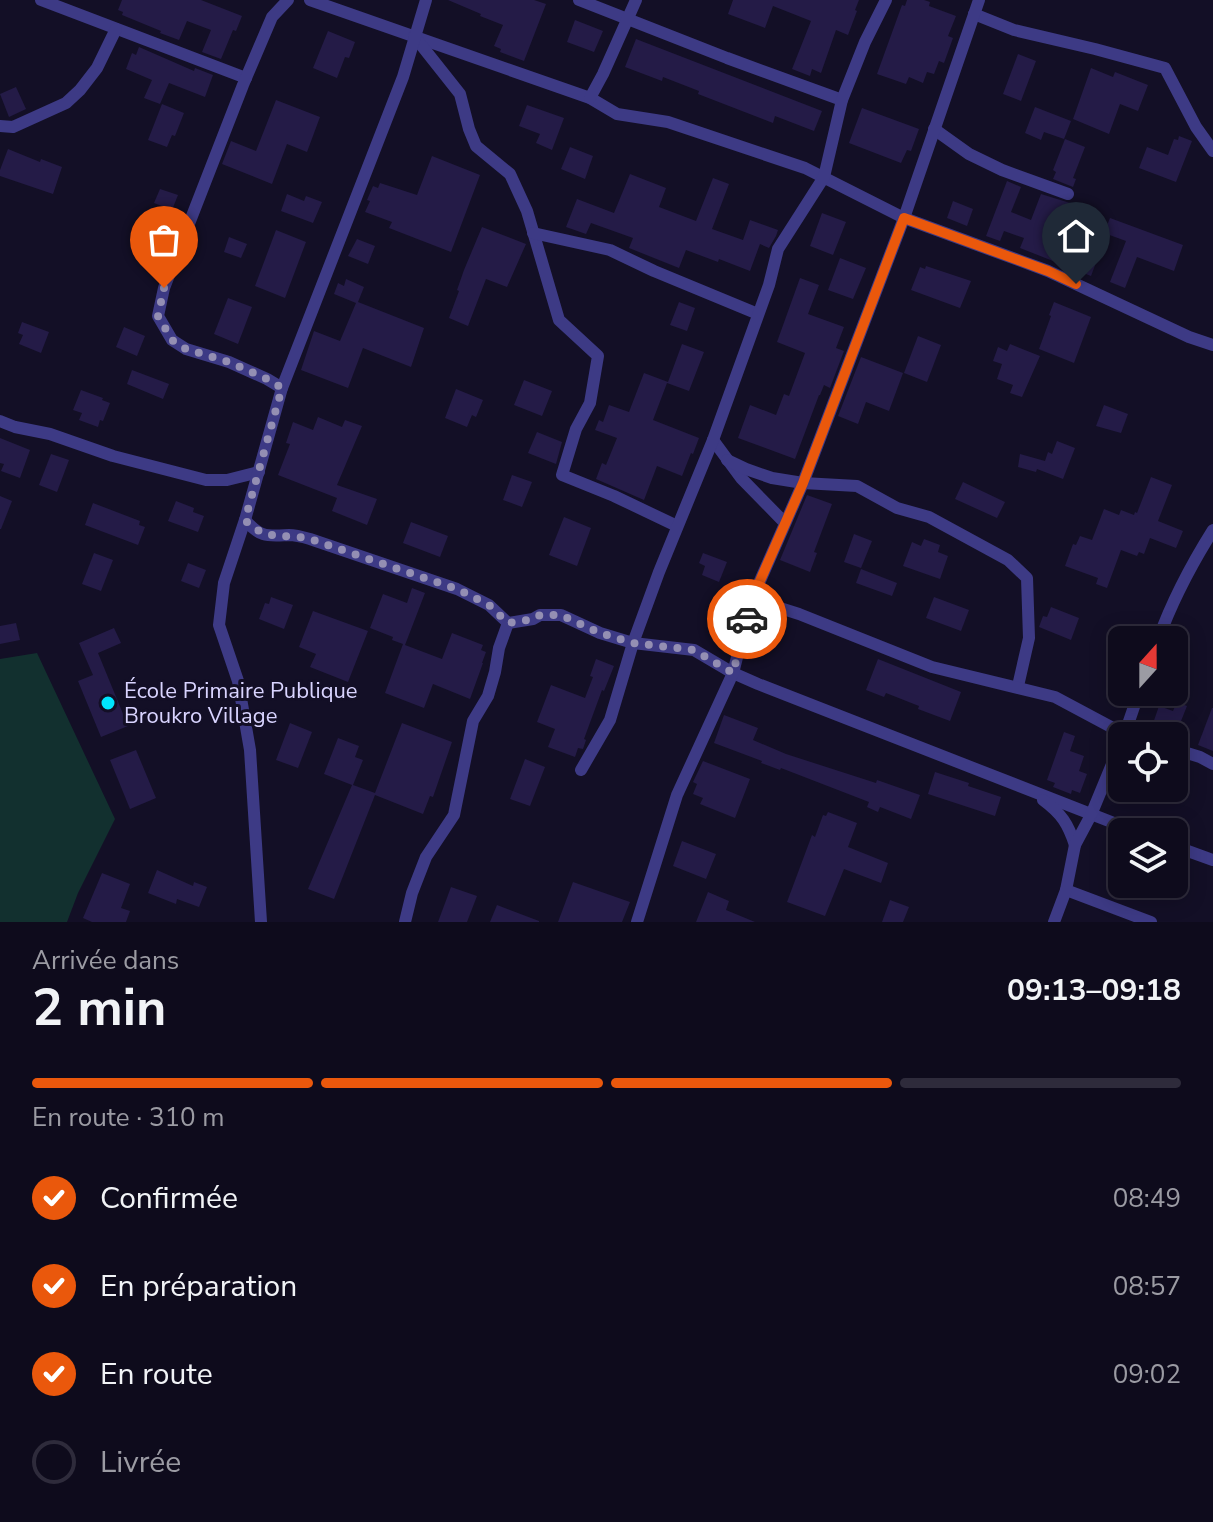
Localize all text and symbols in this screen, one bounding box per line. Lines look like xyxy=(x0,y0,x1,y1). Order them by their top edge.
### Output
pin xyxy=(1042,202,1110,284)
pin xyxy=(130,206,198,288)
icon: home xyxy=(1054,214,1098,258)
icon: bag xyxy=(142,218,186,262)
courier xyxy=(707,579,787,659)
icon: car xyxy=(725,597,769,641)
north arrow xyxy=(1108,626,1188,706)
map controls xyxy=(1108,626,1188,898)
place label: École Primaire Publique Broukro Village xyxy=(124,676,358,731)
marker: École Primaire Publique Broukro Village xyxy=(99,694,117,712)
button: locate xyxy=(1108,722,1188,802)
button: layers xyxy=(1108,818,1188,898)
text: Arrivée dans xyxy=(32,943,179,978)
text: 09:13–09:18 xyxy=(1007,970,1181,1011)
text: 2 min xyxy=(32,972,167,1043)
text: En route · 310 m xyxy=(32,1100,225,1135)
icon: check xyxy=(32,1176,76,1220)
text: Confirmée xyxy=(100,1178,238,1219)
text: 08:49 xyxy=(1113,1181,1181,1216)
icon: check xyxy=(32,1264,76,1308)
text: En préparation xyxy=(100,1266,297,1307)
text: 08:57 xyxy=(1113,1269,1181,1304)
icon: check xyxy=(32,1352,76,1396)
text: En route xyxy=(100,1354,213,1395)
text: 09:02 xyxy=(1113,1357,1181,1392)
text: Livrée xyxy=(100,1442,181,1483)

